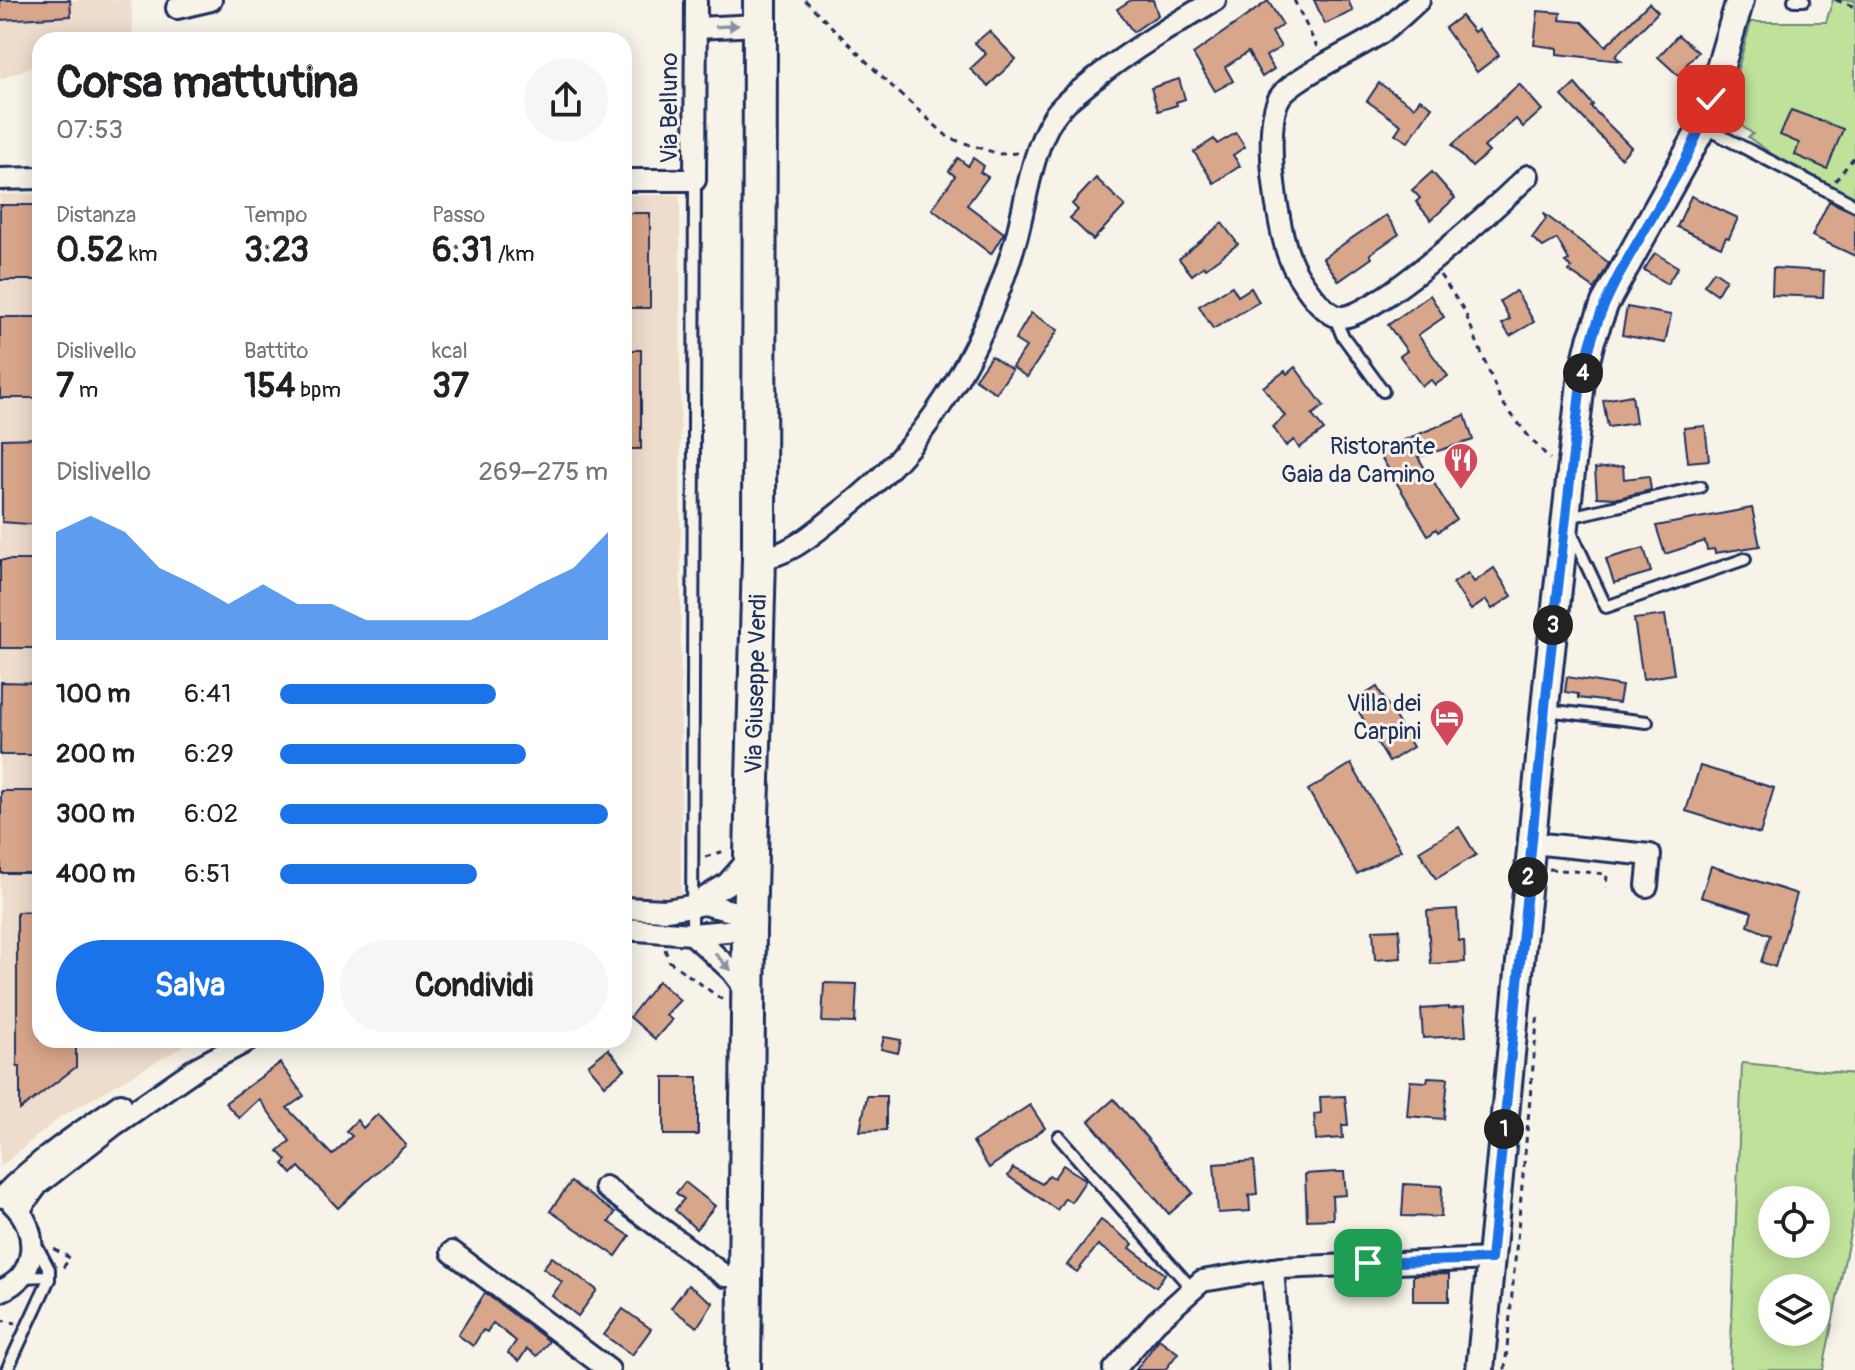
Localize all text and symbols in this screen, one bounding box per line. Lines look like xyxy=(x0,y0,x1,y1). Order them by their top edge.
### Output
one-way arrow xyxy=(715,19,740,32)
street label: Via Belluno xyxy=(655,52,684,163)
text: Corsa mattutina xyxy=(56,56,358,111)
button: share xyxy=(524,58,608,142)
pin xyxy=(1677,65,1745,133)
icon: check xyxy=(1689,77,1733,121)
text: 07:53 xyxy=(56,114,123,146)
text: Distanza xyxy=(56,201,136,229)
text: Tempo xyxy=(244,201,307,229)
text: Passo xyxy=(432,201,485,229)
text: 0.52 xyxy=(56,229,124,272)
text: 3:23 xyxy=(244,229,309,272)
text: 6:31 xyxy=(432,229,493,272)
text: km xyxy=(124,240,158,268)
text: /km xyxy=(493,240,535,268)
text: Dislivello xyxy=(56,337,136,365)
text: Battito xyxy=(244,337,308,365)
text: kcal xyxy=(432,337,468,365)
pin: 4 xyxy=(1563,353,1603,393)
text: 4 xyxy=(1577,359,1589,387)
text: 7 xyxy=(56,365,74,408)
text: 154 xyxy=(244,365,295,408)
text: 37 xyxy=(432,365,469,408)
text: m xyxy=(74,376,98,404)
text: bpm xyxy=(295,376,341,404)
place label: Ristorante Gaia da Camino xyxy=(1281,432,1435,489)
restaurant icon: Ristorante Gaia da Camino xyxy=(1442,441,1480,491)
text: Dislivello xyxy=(56,456,151,488)
text: 269–275 m xyxy=(479,456,608,488)
street label: Via Giuseppe Verdi xyxy=(739,594,773,774)
pin: 3 xyxy=(1533,605,1573,645)
text: 3 xyxy=(1547,611,1559,639)
text: 100 m xyxy=(56,678,130,710)
text: 6:41 xyxy=(184,678,231,710)
place label: Villa dei Carpini xyxy=(1346,689,1421,746)
hotel icon: Villa dei Carpini xyxy=(1428,698,1466,748)
text: 200 m xyxy=(56,738,135,770)
text: 6:29 xyxy=(184,738,234,770)
text: 300 m xyxy=(56,798,135,830)
text: 6:02 xyxy=(184,798,238,830)
pin: 2 xyxy=(1508,857,1548,897)
text: 400 m xyxy=(56,858,135,890)
text: 6:51 xyxy=(184,858,230,890)
text: 2 xyxy=(1522,863,1534,891)
button: Salva xyxy=(56,940,324,1032)
button: Condividi xyxy=(340,940,608,1032)
one-way arrow xyxy=(713,952,732,971)
pin: 1 xyxy=(1484,1109,1524,1149)
text: 1 xyxy=(1500,1115,1508,1143)
map controls xyxy=(1758,1186,1830,1346)
button: locate xyxy=(1758,1186,1830,1258)
pin xyxy=(1334,1229,1402,1297)
icon: arrive xyxy=(1346,1241,1390,1285)
button: layers xyxy=(1758,1274,1830,1346)

